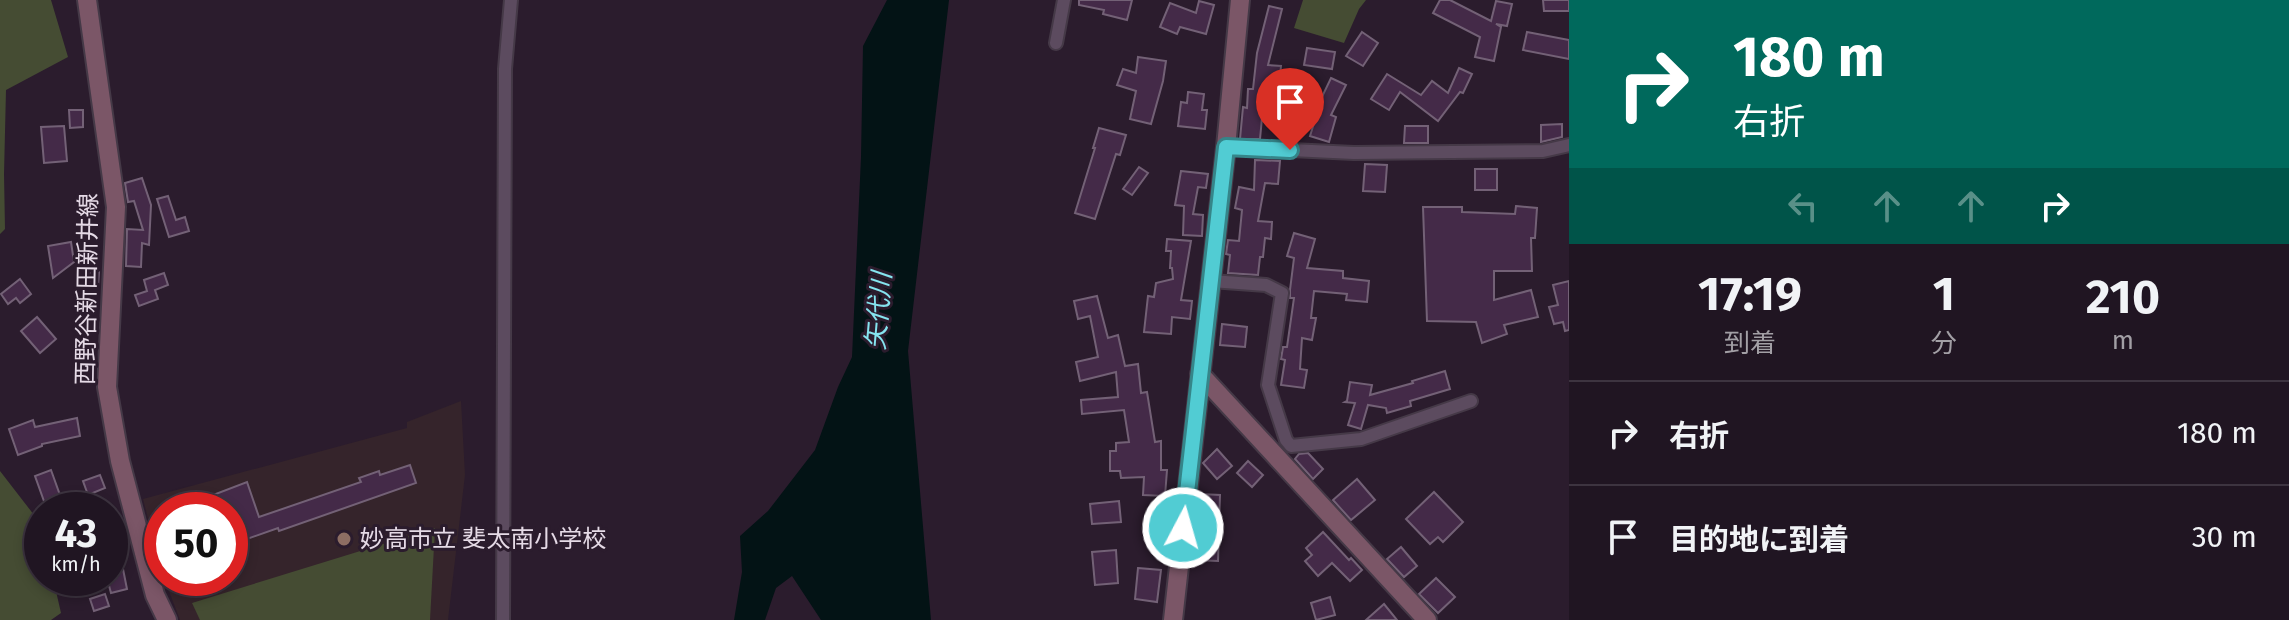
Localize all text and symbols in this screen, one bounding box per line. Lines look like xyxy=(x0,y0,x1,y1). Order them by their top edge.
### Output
text: 180 m xyxy=(1733,24,1885,91)
icon: right xyxy=(1601,32,1705,136)
pin xyxy=(1256,68,1324,150)
icon: arrive xyxy=(1268,80,1312,124)
text: 右折 xyxy=(1733,100,1805,144)
icon: left xyxy=(1781,184,1825,228)
icon: ahead xyxy=(1865,184,1909,228)
icon: ahead xyxy=(1949,184,1993,228)
icon: right xyxy=(2033,184,2077,228)
street label: 西野谷新田新井線 xyxy=(71,193,103,385)
text: 17:19 xyxy=(1698,265,1802,323)
text: 1 xyxy=(1933,265,1955,323)
water label: 矢代川 xyxy=(860,268,898,351)
text: 210 xyxy=(2086,268,2160,326)
text: m xyxy=(2112,325,2134,356)
text: 到着 xyxy=(1724,328,1776,359)
text: 分 xyxy=(1931,328,1957,359)
icon: right xyxy=(1601,411,1645,455)
text: 180 m xyxy=(2177,415,2257,451)
text: 右折 xyxy=(1669,418,1729,454)
position arrow xyxy=(1141,486,1225,570)
speed limit sign: 50 xyxy=(144,492,248,596)
text: 43 xyxy=(55,510,97,558)
icon: arrive xyxy=(1601,515,1645,559)
text: 30 m xyxy=(2192,519,2257,555)
text: 目的地に到着 xyxy=(1669,522,1849,558)
place label: 妙高市立 斐太南小学校 xyxy=(360,525,606,553)
marker: 妙高市立 斐太南小学校 xyxy=(335,530,353,548)
text: km/h xyxy=(51,552,101,576)

